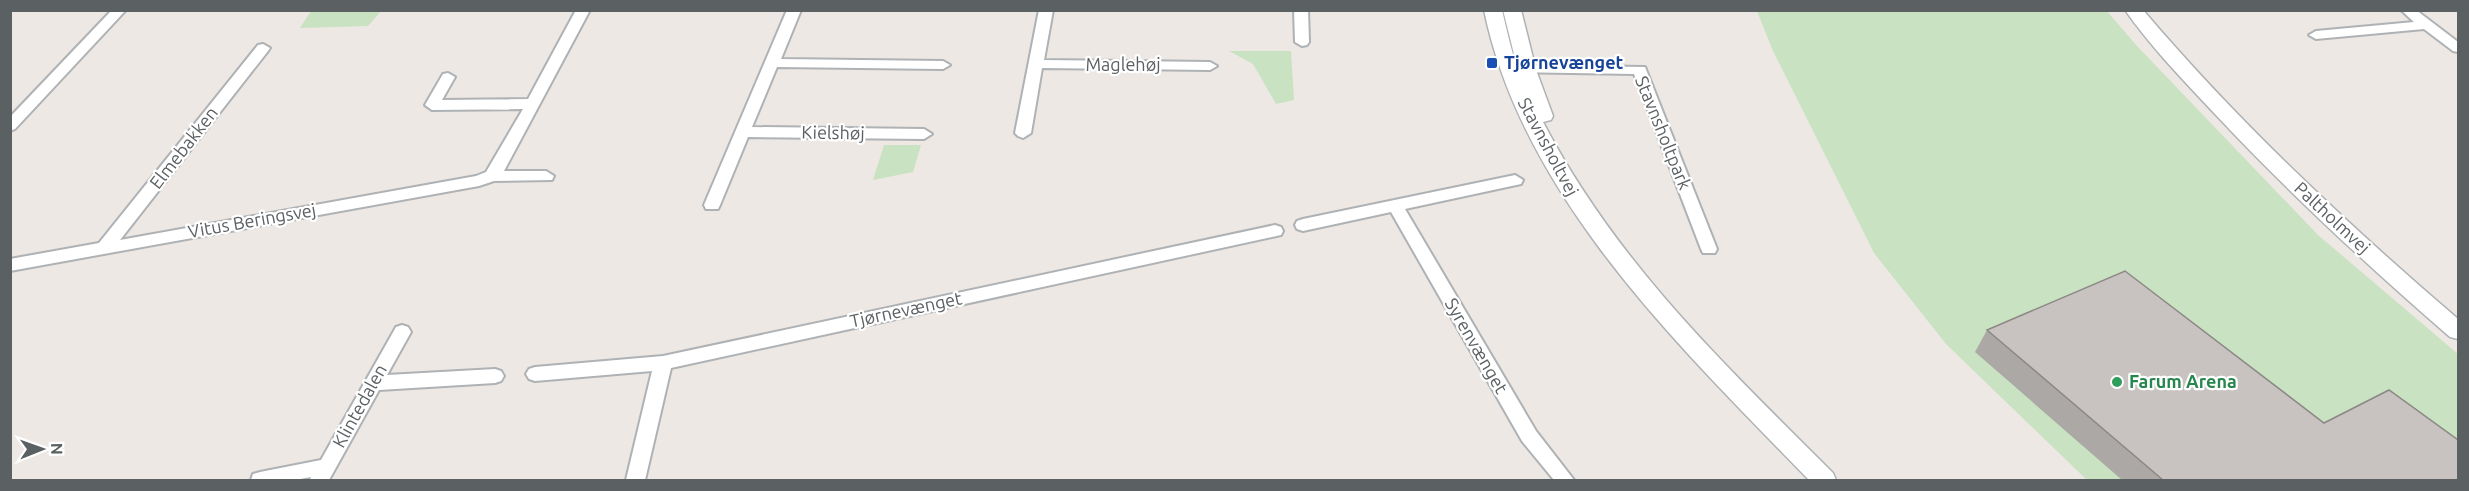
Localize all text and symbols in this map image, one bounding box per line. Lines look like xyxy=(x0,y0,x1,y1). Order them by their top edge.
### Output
place label: Tjørnevænget xyxy=(1504,52,1624,72)
street label: Maglehøj xyxy=(1085,54,1161,74)
marker: Tjørnevænget xyxy=(1485,56,1499,70)
street label: Stavnsholtpark xyxy=(1632,73,1696,192)
street label: Stavnsholtvej xyxy=(1515,94,1583,199)
street label: Elmebakken xyxy=(145,103,221,192)
street label: Kielshøj xyxy=(801,121,865,143)
street label: Paltholmvej xyxy=(2291,177,2375,257)
street label: Vitus Beringsvej xyxy=(186,199,317,241)
street label: Tjørnevænget xyxy=(848,287,964,331)
street label: Syrenvænget xyxy=(1442,294,1512,397)
street label: Klintedalen xyxy=(328,360,390,451)
place label: Farum Arena xyxy=(2129,371,2237,391)
marker: Farum Arena xyxy=(2110,375,2124,389)
north arrow xyxy=(12,419,72,479)
text: N xyxy=(48,443,66,455)

